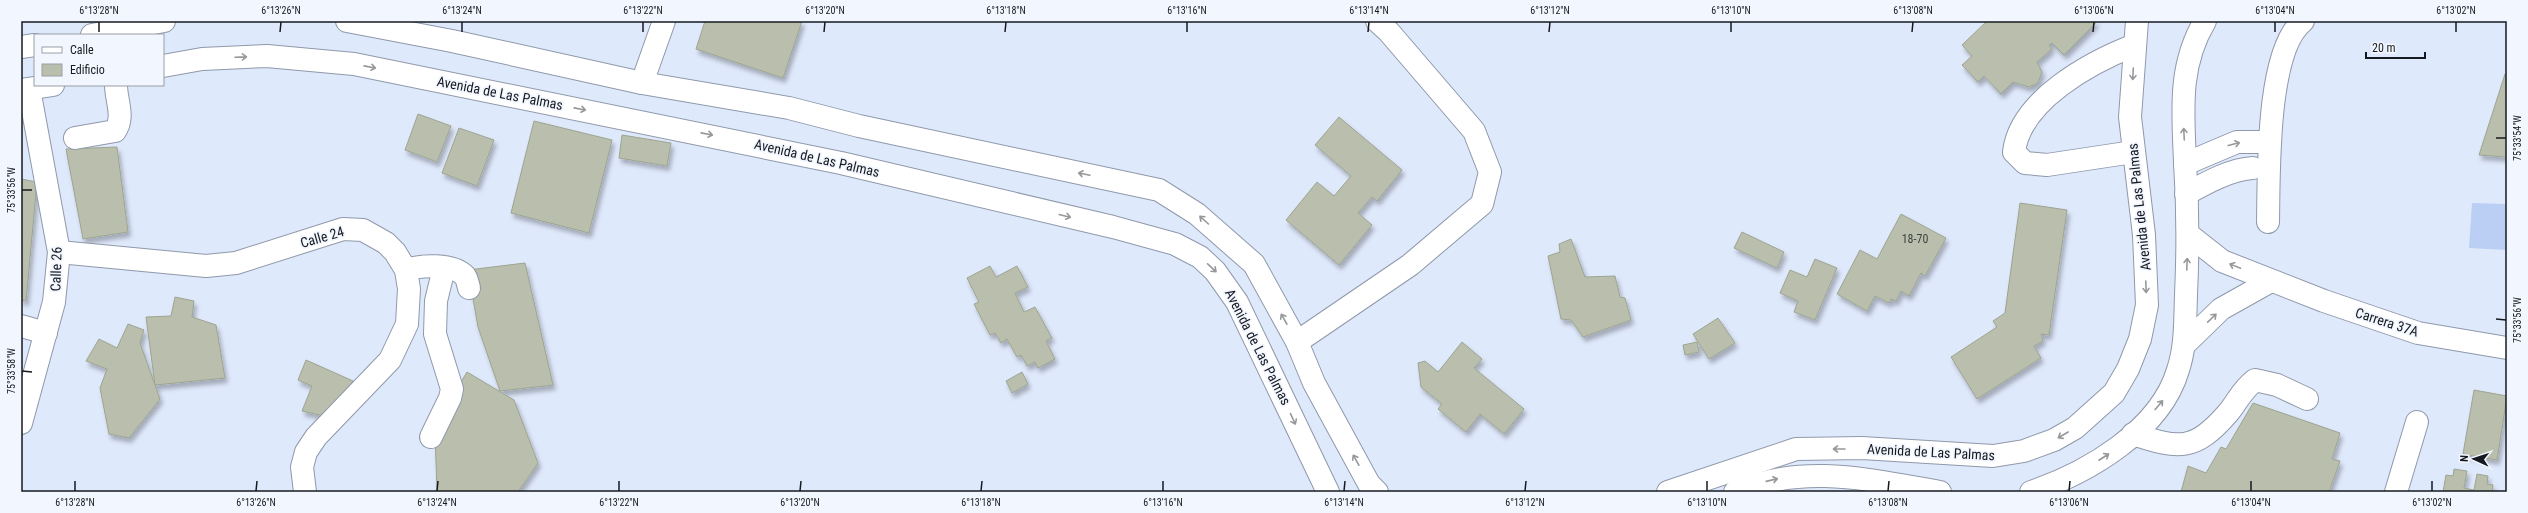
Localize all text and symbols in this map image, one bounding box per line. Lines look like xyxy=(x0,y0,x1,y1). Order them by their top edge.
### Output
text: 6°13'28"N xyxy=(79,5,119,16)
text: 6°13'26"N xyxy=(261,5,301,16)
text: 6°13'24"N xyxy=(442,5,482,16)
text: 6°13'22"N xyxy=(623,5,663,16)
text: 6°13'20"N xyxy=(805,5,845,16)
text: 6°13'18"N xyxy=(986,5,1026,16)
text: 6°13'16"N xyxy=(1167,5,1207,16)
text: 6°13'14"N xyxy=(1349,5,1389,16)
text: 6°13'12"N xyxy=(1530,5,1570,16)
text: 6°13'10"N xyxy=(1711,5,1751,16)
text: 6°13'08"N xyxy=(1893,5,1933,16)
text: 6°13'06"N xyxy=(2074,5,2114,16)
text: 6°13'04"N xyxy=(2255,5,2295,16)
text: 6°13'02"N xyxy=(2436,5,2476,16)
legend xyxy=(34,34,164,86)
scale bar xyxy=(2366,34,2425,60)
text: 20 m xyxy=(2372,41,2396,55)
text: Calle xyxy=(70,43,94,57)
one-way arrow xyxy=(234,54,247,61)
text: Edificio xyxy=(70,63,105,77)
one-way arrow xyxy=(363,63,376,71)
one-way arrow xyxy=(2130,67,2137,80)
street label: Avenida de Las Palmas xyxy=(436,73,564,113)
one-way arrow xyxy=(573,106,586,114)
text: 75°33'54"W xyxy=(2512,115,2523,161)
one-way arrow xyxy=(2180,128,2187,141)
one-way arrow xyxy=(701,131,714,139)
street label: Avenida de Las Palmas xyxy=(753,136,881,180)
one-way arrow xyxy=(2227,140,2240,147)
street label: Avenida de Las Palmas xyxy=(2124,143,2154,271)
text: 75°33'56"W xyxy=(6,167,17,213)
one-way arrow xyxy=(1078,169,1091,177)
one-way arrow xyxy=(1058,212,1071,220)
one-way arrow xyxy=(1198,215,1209,224)
street label: Calle 24 xyxy=(298,223,346,251)
house number: 18-70 xyxy=(1902,232,1928,246)
street label: Calle 26 xyxy=(47,246,65,292)
one-way arrow xyxy=(2184,258,2191,271)
one-way arrow xyxy=(2229,262,2241,270)
one-way arrow xyxy=(1207,264,1217,273)
one-way arrow xyxy=(2142,280,2150,293)
street label: Avenida de Las Palmas xyxy=(1222,286,1294,408)
text: 75°33'56"W xyxy=(2512,297,2523,343)
street label: Carrera 37A xyxy=(2353,304,2421,340)
one-way arrow xyxy=(1280,313,1288,325)
one-way arrow xyxy=(2207,313,2217,323)
text: 75°33'58"W xyxy=(6,348,17,394)
one-way arrow xyxy=(2155,399,2164,410)
one-way arrow xyxy=(1290,413,1297,425)
one-way arrow xyxy=(2057,431,2069,439)
north arrow xyxy=(2454,439,2494,479)
street label: Avenida de Las Palmas xyxy=(1867,441,1995,463)
one-way arrow xyxy=(1833,445,1846,452)
one-way arrow xyxy=(2098,453,2109,461)
one-way arrow xyxy=(1351,454,1359,466)
text: N xyxy=(2458,455,2471,462)
one-way arrow xyxy=(1765,476,1778,484)
text: 6°13'28"N xyxy=(55,497,95,508)
text: 6°13'26"N xyxy=(236,497,276,508)
text: 6°13'24"N xyxy=(417,497,457,508)
text: 6°13'22"N xyxy=(599,497,639,508)
text: 6°13'20"N xyxy=(780,497,820,508)
text: 6°13'18"N xyxy=(961,497,1001,508)
text: 6°13'16"N xyxy=(1143,497,1183,508)
text: 6°13'14"N xyxy=(1324,497,1364,508)
text: 6°13'12"N xyxy=(1505,497,1545,508)
text: 6°13'10"N xyxy=(1687,497,1727,508)
text: 6°13'08"N xyxy=(1868,497,1908,508)
text: 6°13'06"N xyxy=(2049,497,2089,508)
text: 6°13'04"N xyxy=(2231,497,2271,508)
text: 6°13'02"N xyxy=(2412,497,2452,508)

